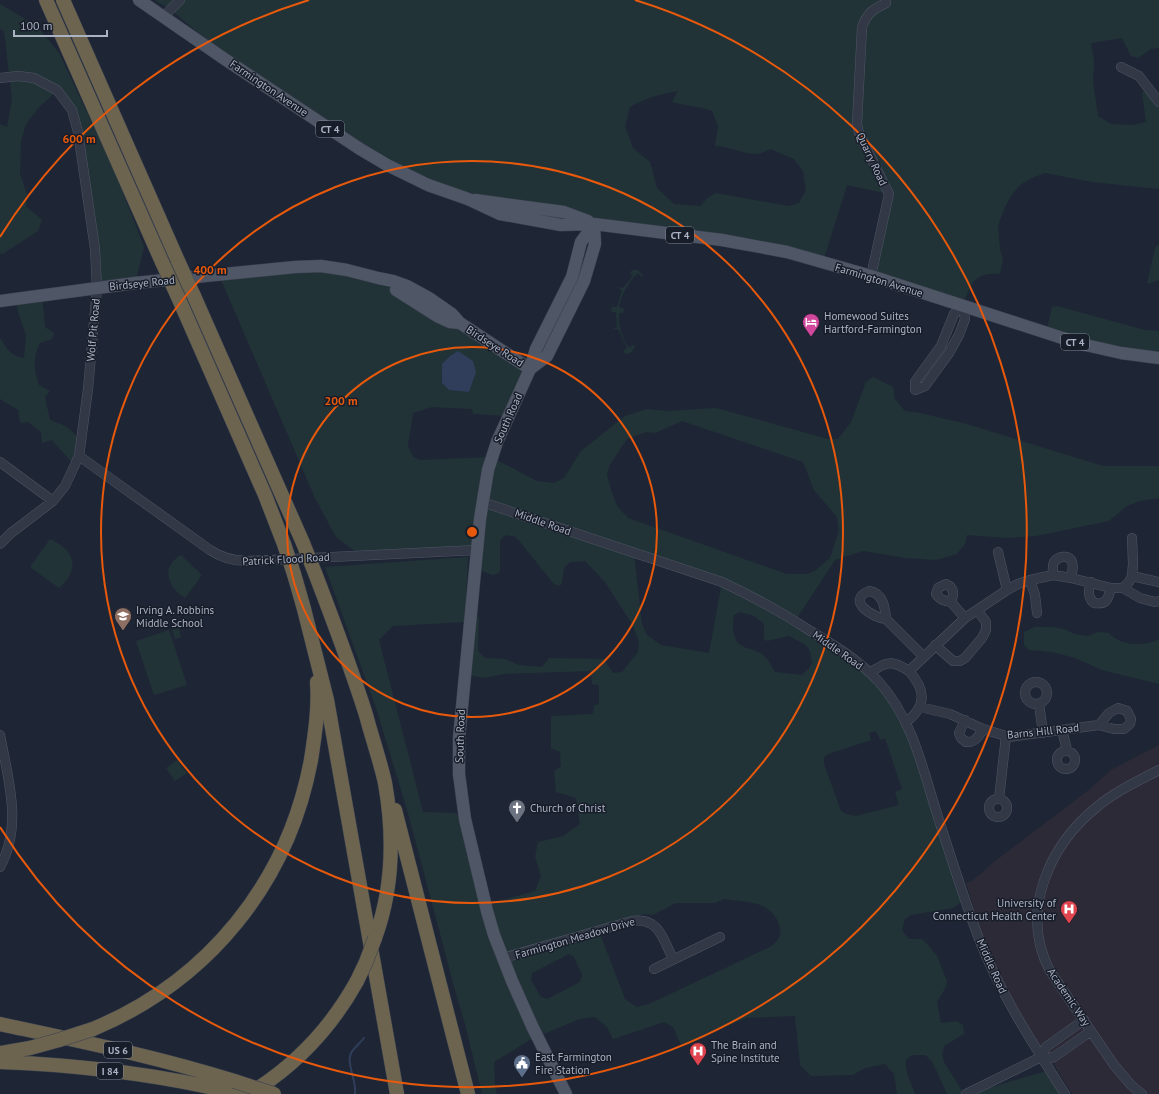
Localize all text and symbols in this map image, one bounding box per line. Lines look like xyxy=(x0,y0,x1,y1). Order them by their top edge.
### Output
scale bar xyxy=(14,12,107,38)
text: 100 m xyxy=(20,18,53,33)
street label: Farmington Avenue xyxy=(227,57,311,120)
road number: CT 4 xyxy=(316,121,344,137)
street label: Quarry Road xyxy=(854,130,890,188)
text: 600 m xyxy=(62,131,96,146)
road number: CT 4 xyxy=(666,227,694,243)
street label: Farmington Avenue xyxy=(833,260,925,300)
text: 400 m xyxy=(193,262,227,277)
street label: Birdseye Road xyxy=(109,273,176,293)
street label: Wolf Pit Road xyxy=(83,298,103,362)
place label: Homewood Suites Hartford-Farmington xyxy=(824,309,922,336)
hotel icon: Homewood Suites Hartford-Farmington xyxy=(801,312,821,337)
street label: Birdseye Road xyxy=(464,322,526,370)
road number: CT 4 xyxy=(1061,334,1089,350)
street label: South Road xyxy=(491,391,525,445)
text: 200 m xyxy=(324,393,358,408)
street label: Middle Road xyxy=(513,506,573,538)
centre of rings xyxy=(465,525,479,539)
street label: Patrick Flood Road xyxy=(242,550,330,568)
place label: Irving A. Robbins Middle School xyxy=(136,603,215,630)
school or university icon: Irving A. Robbins Middle School xyxy=(113,606,133,631)
street label: Middle Road xyxy=(810,627,866,673)
street label: South Road xyxy=(452,709,468,763)
street label: Barns Hill Road xyxy=(1006,720,1080,742)
church icon: Church of Christ xyxy=(507,798,527,823)
place label: Church of Christ xyxy=(530,801,606,815)
place label: University of Connecticut Health Center xyxy=(933,896,1056,923)
hospital icon: University of Connecticut Health Center xyxy=(1059,899,1079,924)
street label: Farmington Meadow Drive xyxy=(513,914,637,962)
street label: Middle Road xyxy=(974,936,1010,996)
street label: Academic Way xyxy=(1045,965,1094,1029)
place label: The Brain and Spine Institute xyxy=(711,1038,780,1065)
hospital icon: The Brain and Spine Institute xyxy=(688,1041,708,1066)
road number: US 6 xyxy=(104,1042,132,1058)
place label: East Farmington Fire Station xyxy=(535,1050,612,1077)
public building icon: East Farmington Fire Station xyxy=(512,1053,532,1078)
road number: I 84 xyxy=(97,1063,123,1079)

